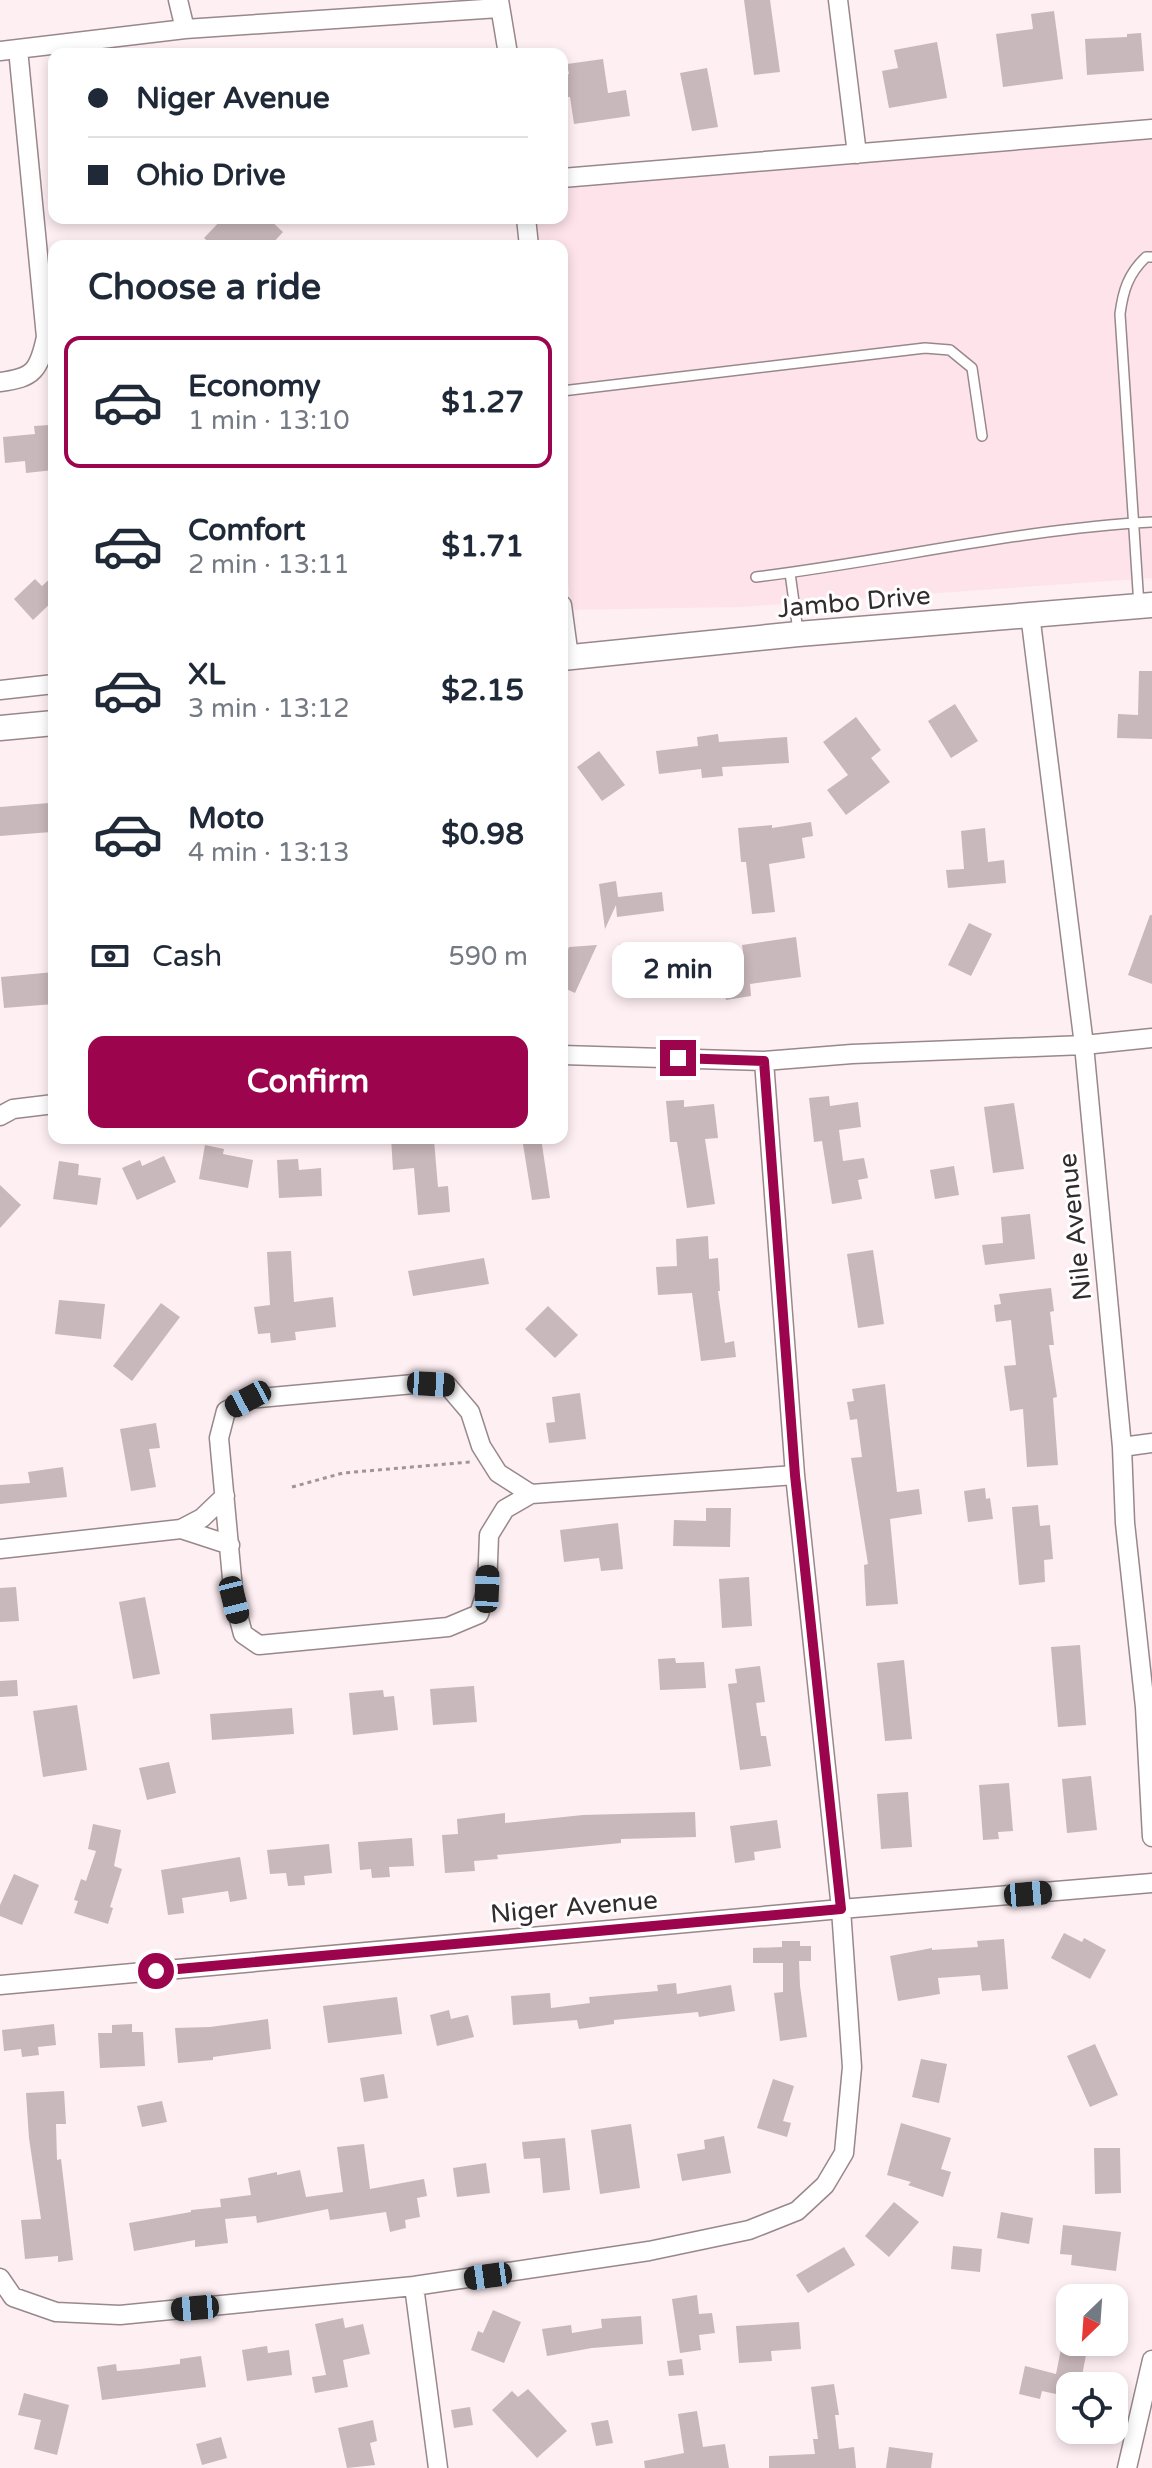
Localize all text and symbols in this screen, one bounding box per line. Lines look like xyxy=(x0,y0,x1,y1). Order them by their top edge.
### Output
text: Niger Avenue xyxy=(136,80,330,117)
text: Ohio Drive xyxy=(136,157,286,194)
text: Choose a ride xyxy=(88,266,321,309)
icon: car xyxy=(92,366,164,438)
text: Economy xyxy=(188,368,321,405)
text: $1.27 xyxy=(441,384,524,421)
text: 1 min · 13:10 xyxy=(188,405,350,436)
icon: car xyxy=(92,510,164,582)
text: Comfort xyxy=(188,512,306,549)
text: $1.71 xyxy=(442,528,524,565)
text: 2 min · 13:11 xyxy=(188,549,350,580)
street label: Jambo Drive xyxy=(776,580,932,624)
icon: car xyxy=(92,654,164,726)
text: XL xyxy=(188,656,225,693)
text: $2.15 xyxy=(441,672,524,709)
text: 3 min · 13:12 xyxy=(188,693,350,724)
icon: car xyxy=(92,798,164,870)
text: Moto xyxy=(188,800,264,837)
text: $0.98 xyxy=(441,816,524,853)
text: 4 min · 13:13 xyxy=(188,837,350,868)
icon: cash xyxy=(88,934,132,978)
text: Cash xyxy=(152,938,222,975)
text: 590 m xyxy=(448,941,528,972)
callout: 2 min xyxy=(612,942,744,998)
text: 2 min xyxy=(643,954,713,985)
button: Confirm xyxy=(88,1036,528,1128)
route end xyxy=(660,1040,696,1076)
street label: Nile Avenue xyxy=(1052,1152,1098,1302)
car xyxy=(406,1371,456,1397)
car xyxy=(221,1377,275,1421)
car xyxy=(474,1565,500,1613)
car xyxy=(217,1574,251,1626)
car xyxy=(1003,1880,1053,1908)
street label: Niger Avenue xyxy=(489,1884,659,1930)
route start xyxy=(138,1953,174,1989)
car xyxy=(463,2261,513,2291)
north arrow xyxy=(1056,2284,1128,2356)
map controls xyxy=(1056,2284,1128,2444)
car xyxy=(170,2294,220,2322)
button: locate xyxy=(1056,2372,1128,2444)

